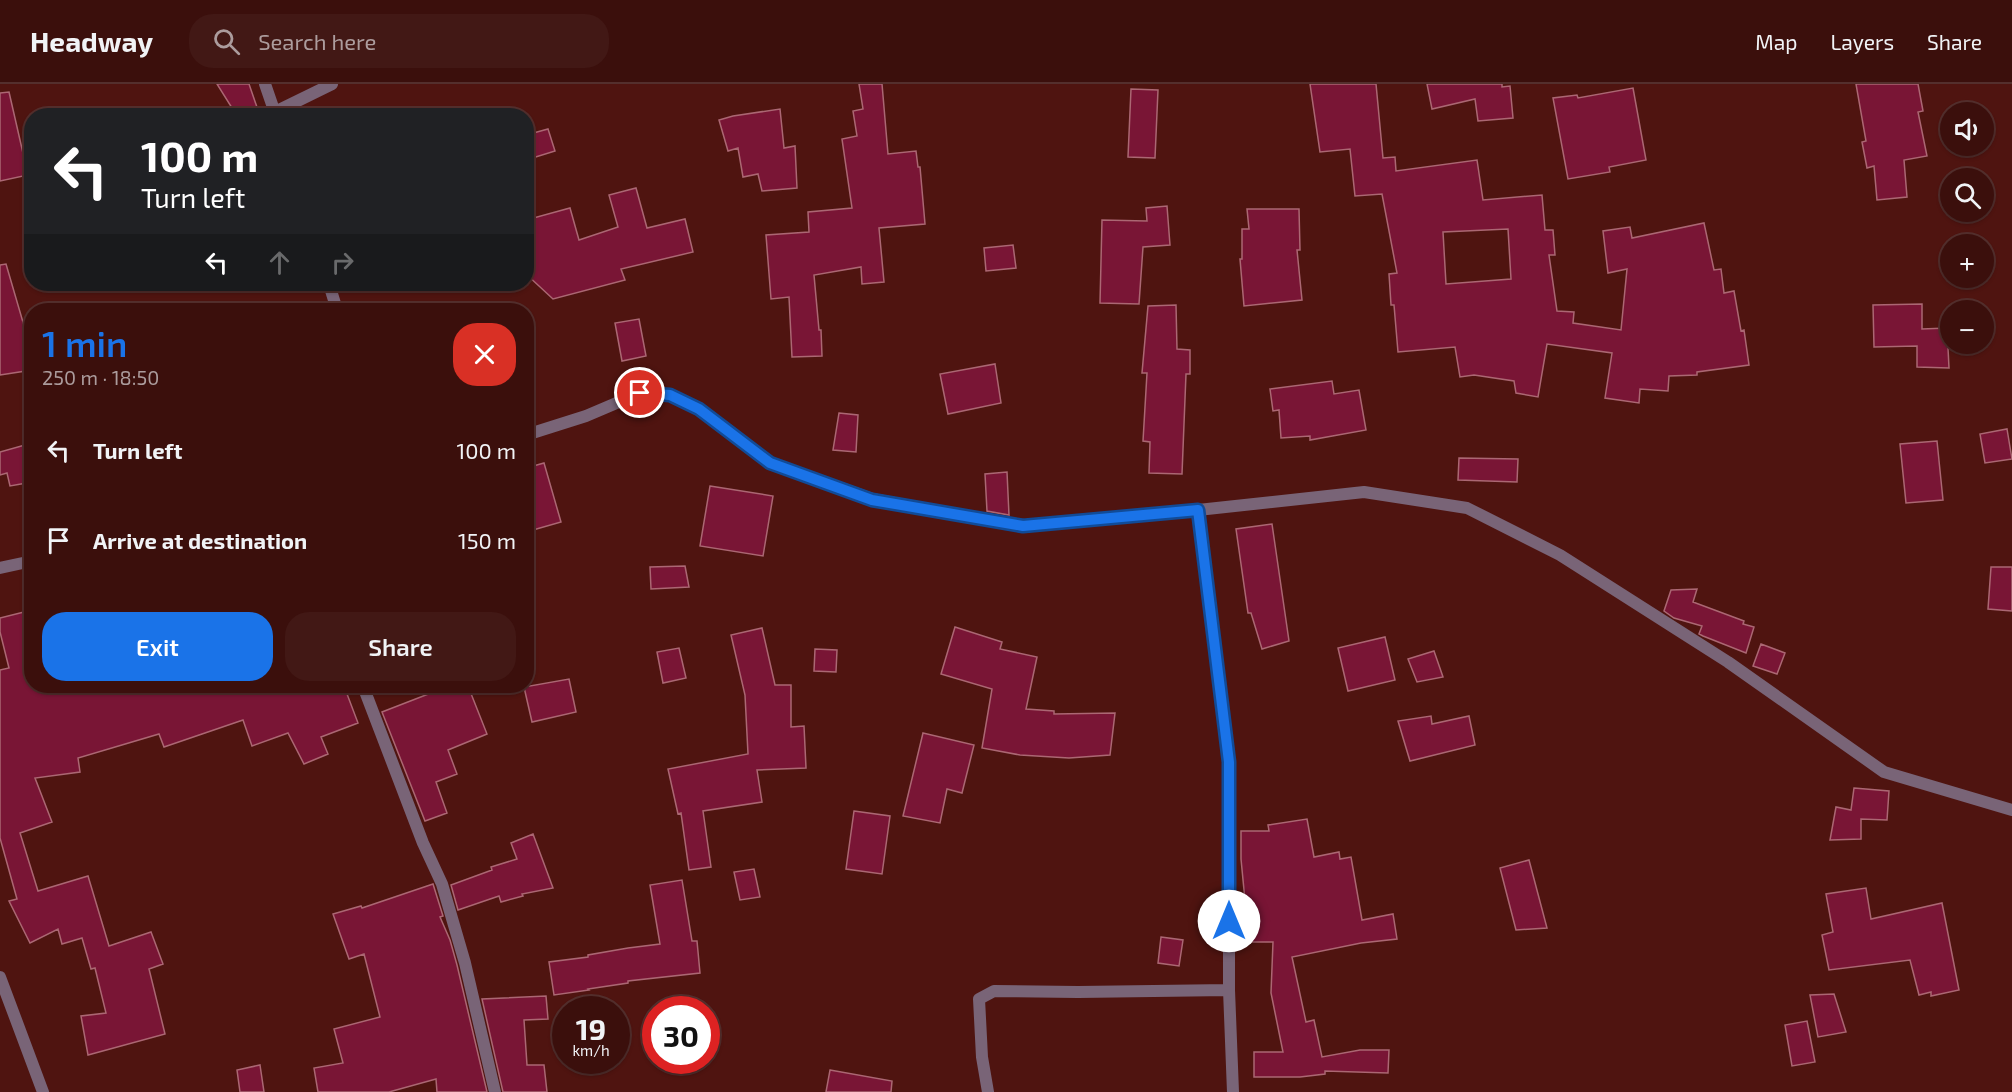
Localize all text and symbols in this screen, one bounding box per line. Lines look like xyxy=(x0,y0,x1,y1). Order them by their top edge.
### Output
search box xyxy=(189,14,609,68)
text: Headway xyxy=(30,24,153,58)
icon: search xyxy=(210,25,243,58)
text: Search here xyxy=(258,28,376,54)
text: Map xyxy=(1755,29,1797,54)
text: Layers xyxy=(1830,29,1894,54)
text: Share xyxy=(1927,29,1982,54)
map controls xyxy=(1940,102,1994,354)
button: sound xyxy=(1940,102,1994,156)
text: 100 m xyxy=(141,130,258,180)
icon: left xyxy=(42,132,120,210)
button: search xyxy=(1940,168,1994,222)
text: Turn left xyxy=(141,181,245,213)
button: + xyxy=(1940,234,1994,288)
icon: left xyxy=(200,246,233,279)
icon: ahead xyxy=(263,246,296,279)
icon: right xyxy=(326,246,359,279)
button: − xyxy=(1940,300,1994,354)
text: 1 min xyxy=(42,321,127,364)
button: close xyxy=(453,323,516,386)
text: 250 m · 18:50 xyxy=(42,365,159,389)
pin xyxy=(614,367,665,418)
icon: arrive xyxy=(623,376,656,409)
icon: left xyxy=(42,434,75,467)
text: Turn left xyxy=(93,437,182,463)
text: 100 m xyxy=(457,437,516,463)
icon: arrive xyxy=(42,524,75,557)
text: Arrive at destination xyxy=(93,527,307,553)
text: 150 m xyxy=(458,527,516,553)
button: Exit xyxy=(42,612,273,681)
button: Share xyxy=(285,612,516,681)
position arrow xyxy=(1197,889,1261,953)
speed limit sign: 30 xyxy=(642,996,720,1074)
text: 19 xyxy=(576,1010,606,1046)
text: km/h xyxy=(572,1041,610,1059)

